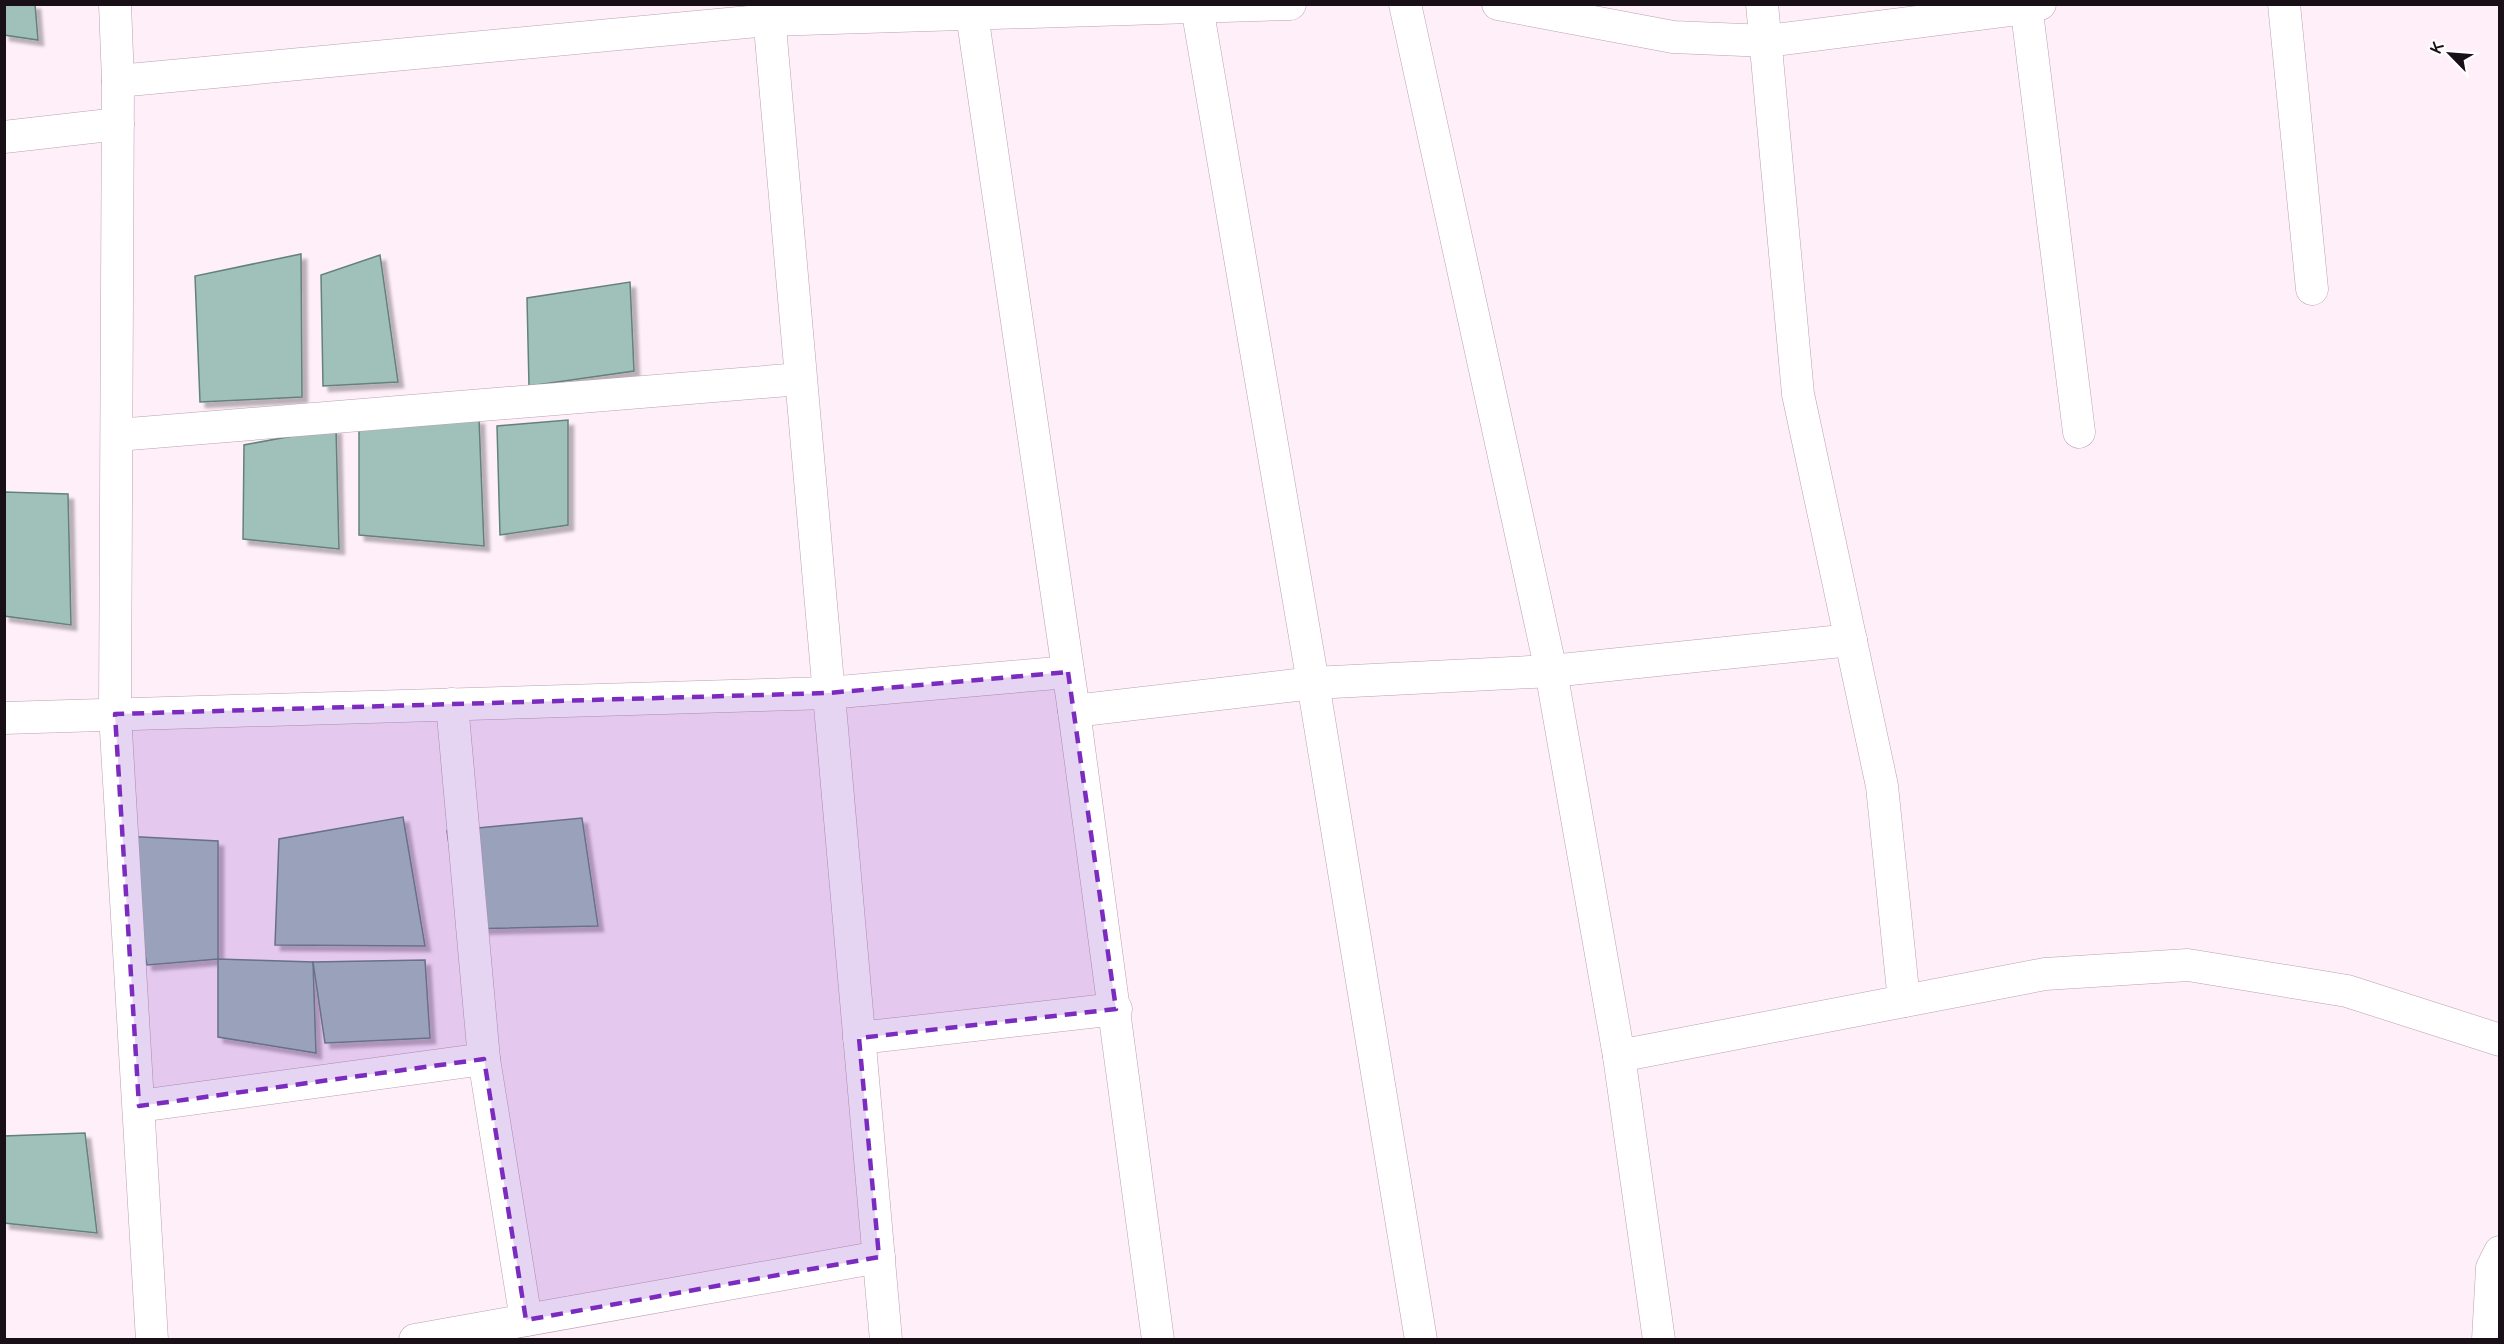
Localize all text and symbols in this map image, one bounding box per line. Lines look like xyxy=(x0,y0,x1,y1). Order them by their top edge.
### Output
north arrow xyxy=(2420,24,2480,84)
text: K xyxy=(2426,39,2449,57)

